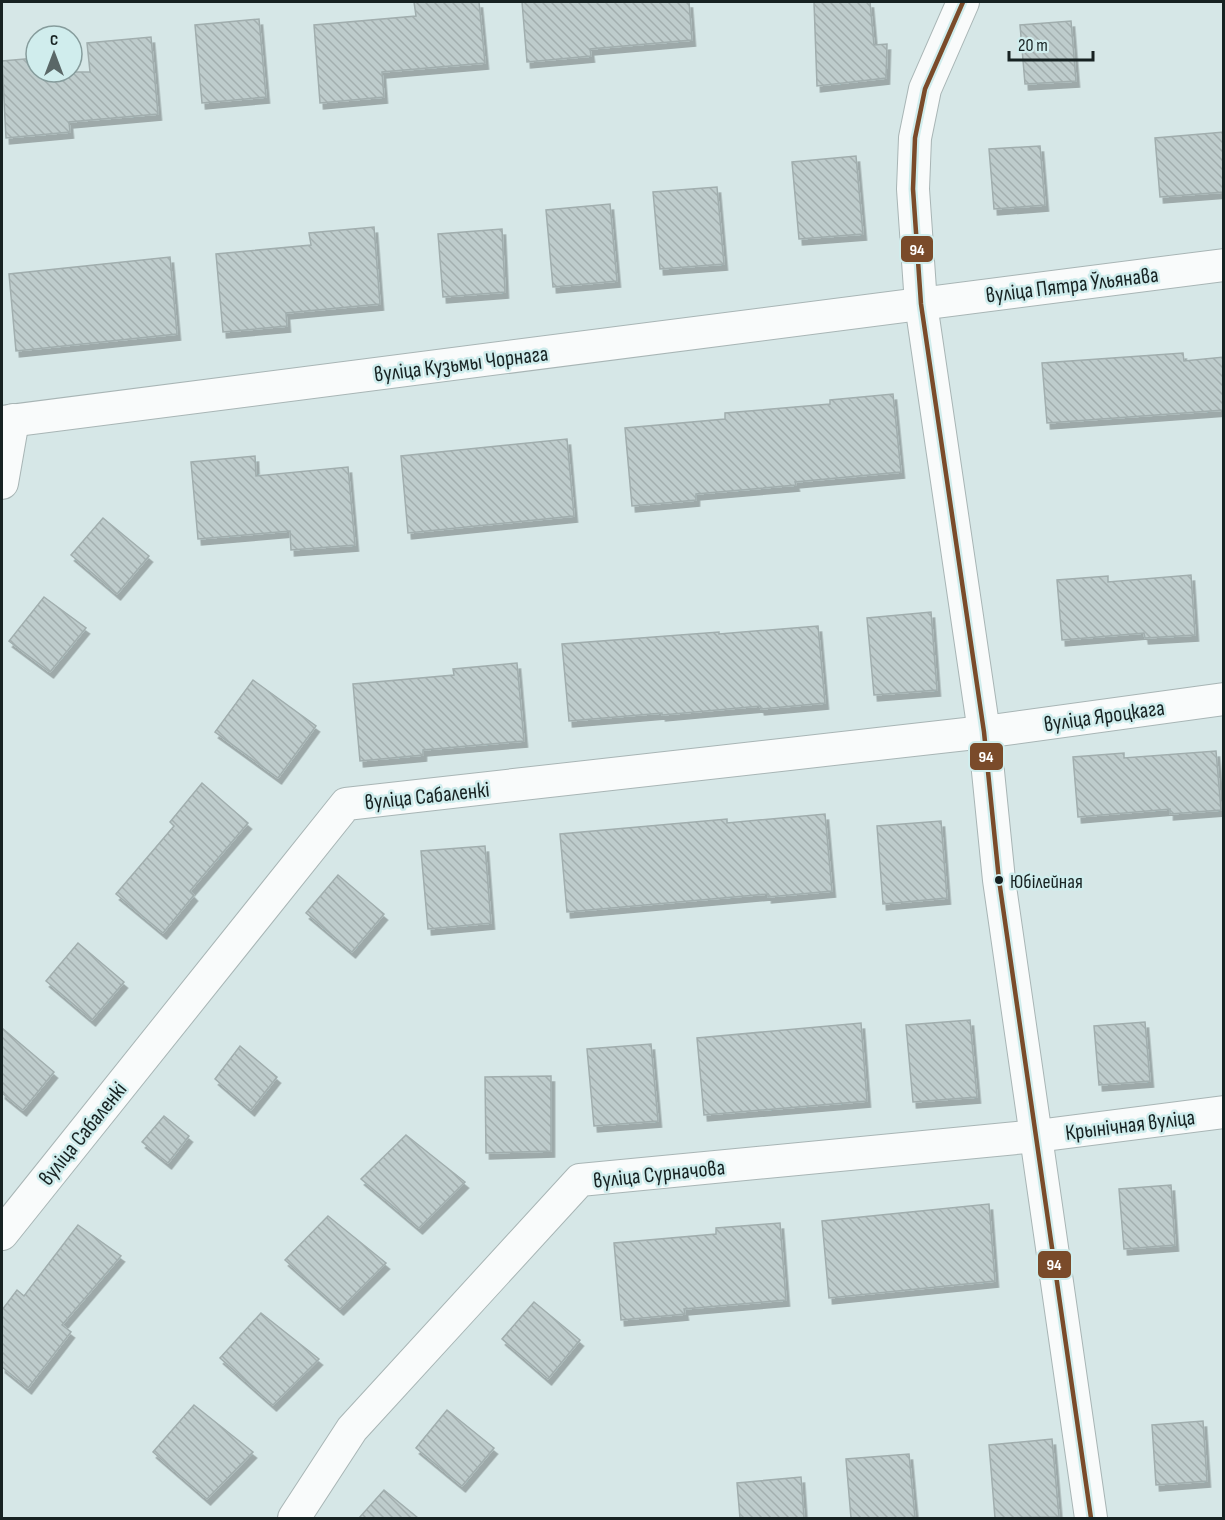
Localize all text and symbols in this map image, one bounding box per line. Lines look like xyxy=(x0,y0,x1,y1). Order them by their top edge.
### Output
north arrow xyxy=(24,24,84,84)
scale bar xyxy=(1009,24,1093,62)
text: С xyxy=(50,31,58,50)
text: 20 m xyxy=(1018,35,1048,56)
line badge: 94 xyxy=(900,235,934,263)
text: 94 xyxy=(909,241,925,260)
street label: вуліца Пятра Ўльянава xyxy=(984,262,1160,309)
street label: вуліца Кузьмы Чорнага xyxy=(373,340,550,389)
street label: вуліца Яроцкага xyxy=(1042,695,1166,738)
line badge: 94 xyxy=(969,742,1004,771)
text: 94 xyxy=(978,748,994,767)
street label: вуліца Сабаленкі xyxy=(364,777,491,816)
place label: Юбілейная xyxy=(1010,870,1083,894)
marker: Юбілейная xyxy=(993,874,1005,886)
street label: вуліца Сабаленкі xyxy=(33,1077,133,1191)
street label: Крынічная вуліца xyxy=(1064,1104,1197,1147)
street label: вуліца Сурначова xyxy=(592,1154,726,1195)
line badge: 94 xyxy=(1037,1250,1072,1279)
text: 94 xyxy=(1046,1256,1062,1275)

